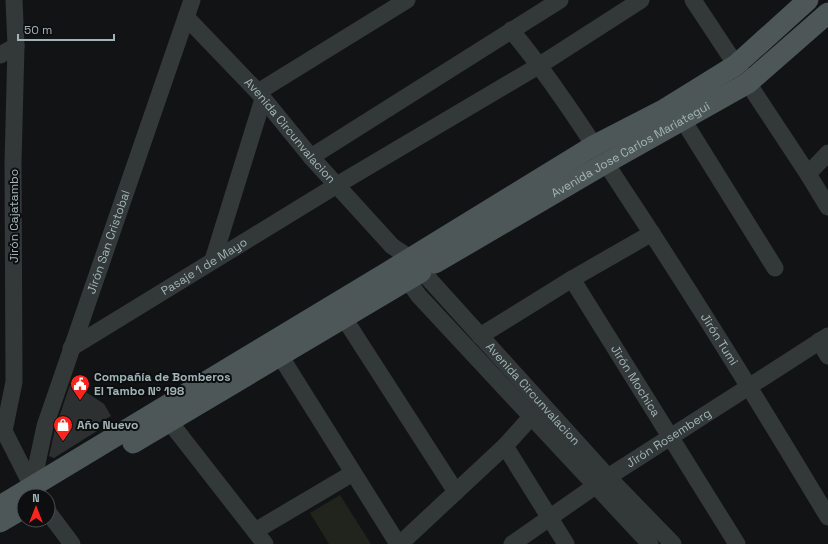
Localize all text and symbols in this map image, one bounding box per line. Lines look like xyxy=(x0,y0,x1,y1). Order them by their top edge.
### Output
scale bar xyxy=(18,16,114,42)
text: 50 m xyxy=(24,22,52,38)
street label: Avenida Circunvalacion xyxy=(241,74,339,187)
street label: Avenida Jose Carlos Mariategui xyxy=(548,98,713,201)
street label: Jirón Cajatambo xyxy=(6,169,22,263)
street label: Jirón San Cristobal xyxy=(83,188,134,296)
street label: Pasaje 1 de Mayo xyxy=(158,234,250,299)
street label: Jirón Tumi xyxy=(697,310,742,368)
street label: Avenida Circunvalacion xyxy=(482,339,583,449)
street label: Jirón Mochica xyxy=(607,342,664,420)
place label: Compañía de Bomberos El Tambo Nº 198 xyxy=(94,369,230,399)
public building icon: Compañía de Bomberos El Tambo Nº 198 xyxy=(69,373,91,401)
street label: Jirón Rosemberg xyxy=(623,405,714,471)
shop icon: Año Nuevo xyxy=(52,414,74,442)
place label: Año Nuevo xyxy=(77,417,138,433)
north arrow xyxy=(16,488,56,528)
text: N xyxy=(32,491,40,505)

